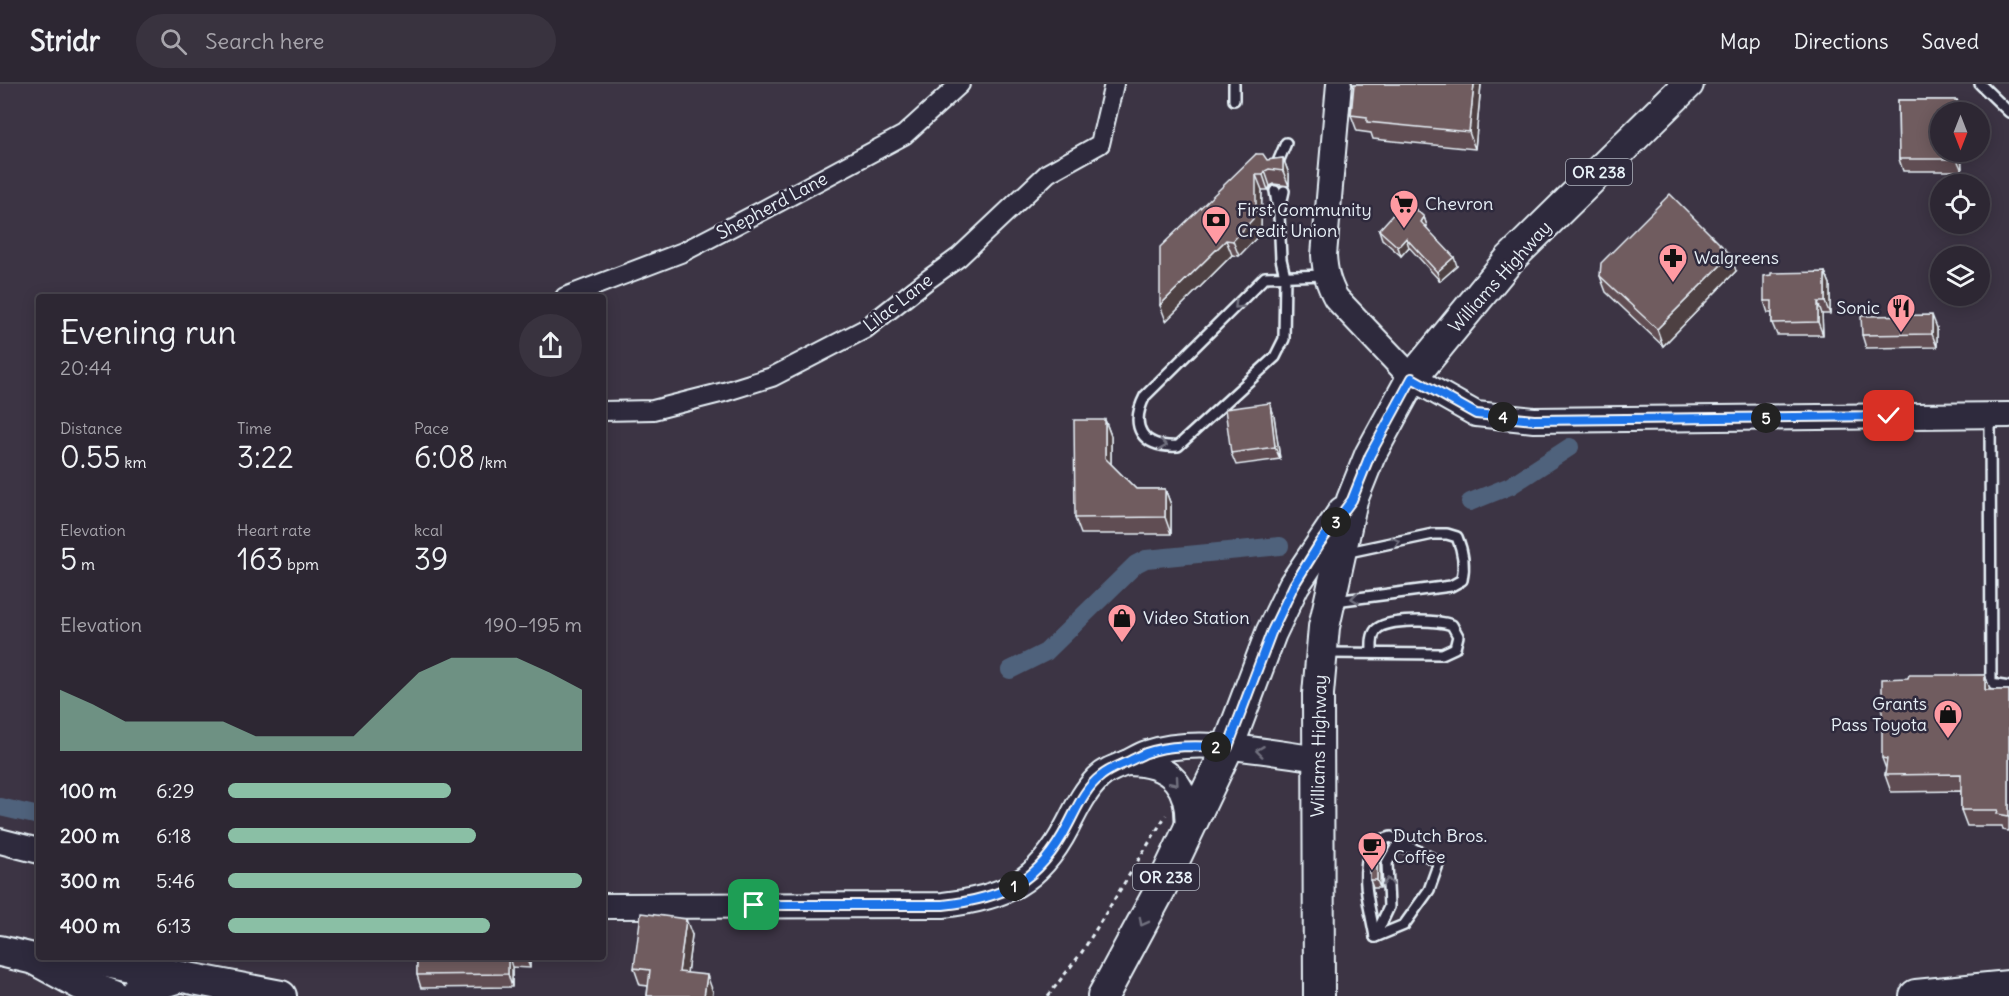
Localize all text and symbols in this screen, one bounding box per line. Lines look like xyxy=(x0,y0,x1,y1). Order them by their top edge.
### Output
search box xyxy=(136,14,556,68)
text: Stridr xyxy=(30,23,100,59)
icon: search xyxy=(157,25,190,58)
text: Search here xyxy=(205,27,324,55)
text: Map xyxy=(1720,28,1761,55)
text: Directions xyxy=(1794,28,1888,55)
text: Saved xyxy=(1921,28,1979,55)
north arrow xyxy=(1930,102,1990,162)
map controls xyxy=(1930,102,1990,306)
road number: OR 238 xyxy=(1566,159,1632,185)
street label: Shepherd Lane xyxy=(712,167,831,244)
button: locate xyxy=(1930,174,1990,234)
supermarket icon: Chevron xyxy=(1388,188,1420,230)
place label: Chevron xyxy=(1425,192,1493,215)
place label: First Community Credit Union xyxy=(1237,198,1372,242)
bank icon: First Community Credit Union xyxy=(1200,204,1232,246)
street label: Williams Highway xyxy=(1443,216,1556,337)
pharmacy icon: Walgreens xyxy=(1657,242,1689,284)
place label: Walgreens xyxy=(1694,246,1779,269)
button: layers xyxy=(1930,246,1990,306)
street label: Lilac Lane xyxy=(858,268,937,337)
restaurant icon: Sonic xyxy=(1885,292,1917,334)
place label: Sonic xyxy=(1836,296,1880,319)
one-way arrow xyxy=(1234,297,1245,308)
text: Evening run xyxy=(60,311,236,353)
button: share xyxy=(519,314,582,377)
text: 20:44 xyxy=(60,355,112,380)
pin xyxy=(1863,390,1914,441)
icon: check xyxy=(1872,399,1905,432)
pin: 4 xyxy=(1488,402,1518,432)
pin: 5 xyxy=(1751,403,1781,433)
text: 4 xyxy=(1498,407,1508,427)
text: 5 xyxy=(1761,408,1771,428)
text: Distance xyxy=(60,418,122,438)
text: Time xyxy=(237,418,272,438)
text: Pace xyxy=(414,418,449,438)
text: 0.55 xyxy=(60,438,120,476)
text: 3:22 xyxy=(237,438,294,476)
text: 6:08 xyxy=(414,438,475,476)
one-way arrow xyxy=(1158,438,1168,450)
text: km xyxy=(120,452,146,472)
text: /km xyxy=(475,452,507,472)
pin: 3 xyxy=(1321,507,1351,537)
text: 3 xyxy=(1331,512,1341,532)
text: Elevation xyxy=(60,520,126,540)
text: Heart rate xyxy=(237,520,311,540)
text: kcal xyxy=(414,520,443,540)
one-way arrow xyxy=(1391,536,1401,549)
text: 5 xyxy=(60,540,77,578)
text: 163 xyxy=(237,540,283,578)
text: 39 xyxy=(414,540,448,578)
text: m xyxy=(77,554,95,574)
text: bpm xyxy=(283,554,319,574)
one-way arrow xyxy=(1350,592,1360,604)
shop icon: Video Station xyxy=(1106,602,1138,644)
place label: Video Station xyxy=(1143,606,1250,629)
text: Elevation xyxy=(60,612,142,637)
text: 190–195 m xyxy=(485,612,582,637)
street label: Williams Highway xyxy=(1306,674,1331,818)
place label: Grants Pass Toyota xyxy=(1831,692,1927,736)
shop icon: Grants Pass Toyota xyxy=(1932,698,1964,740)
pin: 2 xyxy=(1201,732,1231,762)
text: 2 xyxy=(1212,737,1220,757)
one-way arrow xyxy=(1256,745,1265,758)
one-way arrow xyxy=(1168,776,1179,786)
text: 100 m xyxy=(60,778,117,803)
text: 6:29 xyxy=(156,778,195,803)
text: 200 m xyxy=(60,823,120,848)
text: 6:18 xyxy=(156,823,192,848)
place label: Dutch Bros. Coffee xyxy=(1393,824,1487,868)
cafe icon: Dutch Bros. Coffee xyxy=(1356,830,1388,872)
road number: OR 238 xyxy=(1133,864,1199,890)
text: 300 m xyxy=(60,868,120,893)
text: 5:46 xyxy=(156,868,195,893)
pin: 1 xyxy=(999,871,1029,901)
text: 1 xyxy=(1011,876,1017,896)
one-way arrow xyxy=(1381,877,1394,886)
pin xyxy=(728,879,779,930)
icon: arrive xyxy=(737,888,770,921)
text: 400 m xyxy=(60,913,120,938)
text: 6:13 xyxy=(156,913,191,938)
one-way arrow xyxy=(1139,916,1150,926)

